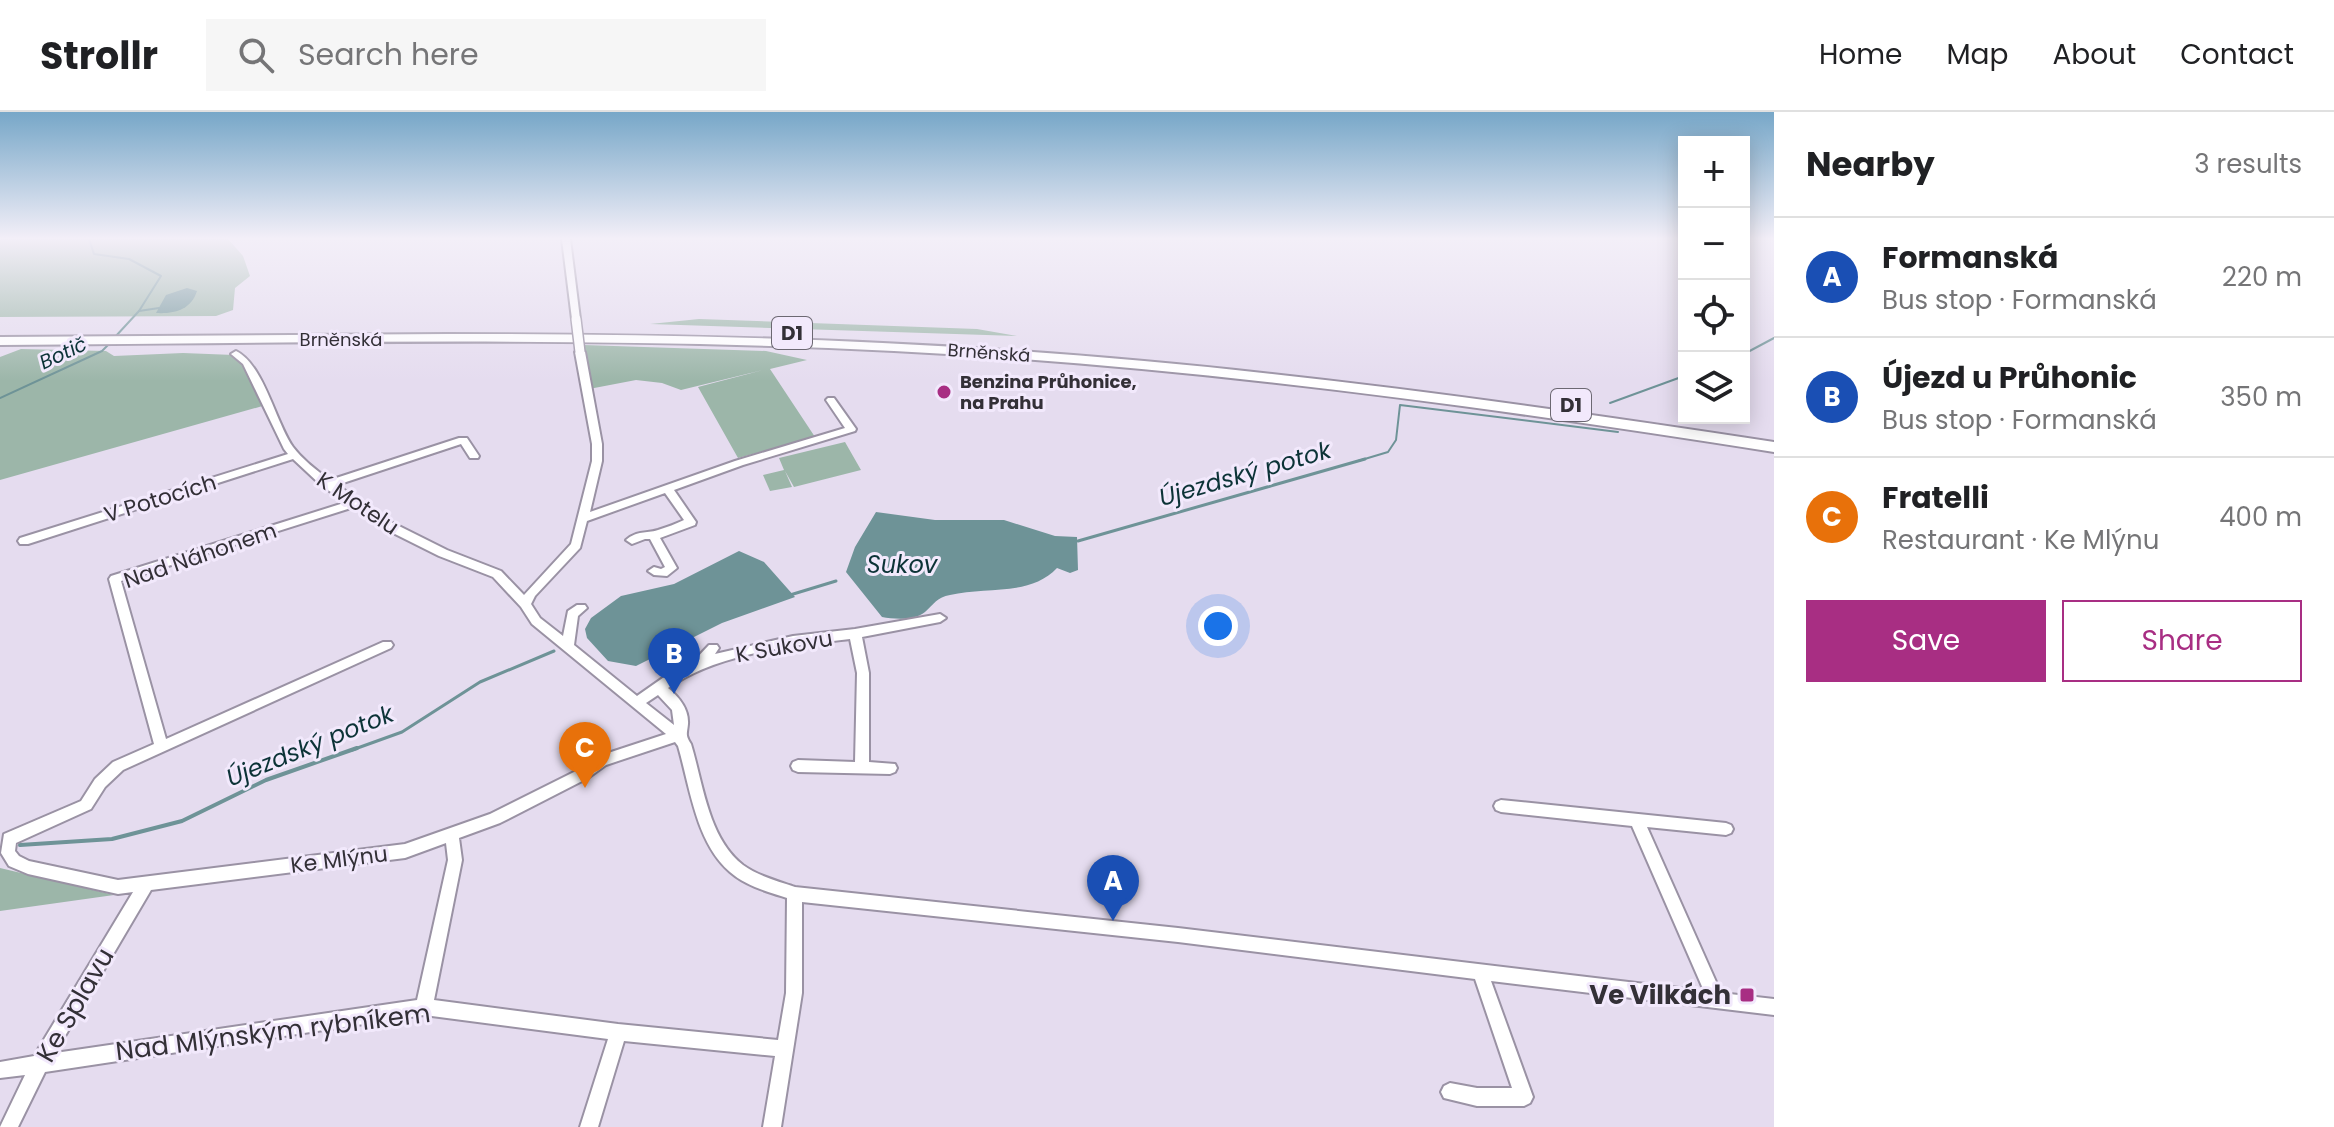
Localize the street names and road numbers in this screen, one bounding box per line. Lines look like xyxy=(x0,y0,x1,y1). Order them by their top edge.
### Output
road number: D1 xyxy=(772,317,812,349)
street label: Brněnská xyxy=(300,327,382,352)
street label: Brněnská xyxy=(947,337,1031,368)
road number: D1 xyxy=(1551,389,1591,421)
street label: K Motelu xyxy=(310,465,405,542)
street label: V Potocích xyxy=(100,467,220,530)
street label: Nad Náhonem xyxy=(119,515,281,596)
street label: K Sukovu xyxy=(733,623,835,670)
street label: Ke Mlýnu xyxy=(289,838,389,881)
street label: Ke Splavu xyxy=(28,941,122,1069)
street label: Nad Mlýnským rybníkem xyxy=(113,995,433,1069)

